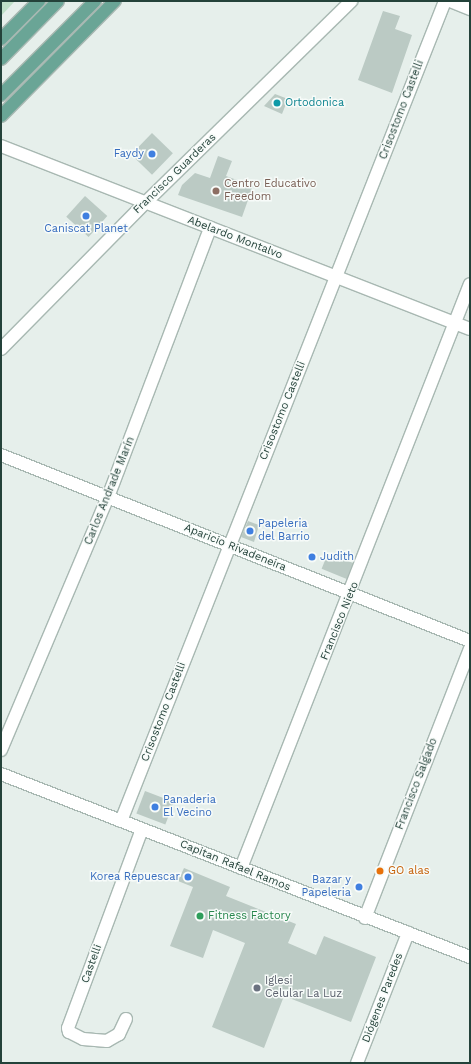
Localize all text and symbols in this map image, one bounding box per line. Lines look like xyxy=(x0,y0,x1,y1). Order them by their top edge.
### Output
street label: Crisostomo Castelli xyxy=(377,58,427,162)
place label: Ortodonica xyxy=(285,96,344,110)
marker: Ortodonica xyxy=(272,98,282,108)
street label: Francisco Guarderas xyxy=(131,131,219,217)
place label: Faydy xyxy=(114,147,144,161)
marker: Faydy xyxy=(147,149,157,159)
place label: Centro Educativo Freedom xyxy=(224,178,316,204)
marker: Centro Educativo Freedom xyxy=(211,186,221,196)
marker: Caniscat Planet xyxy=(81,211,91,221)
street label: Abelardo Montalvo xyxy=(186,214,284,262)
place label: Caniscat Planet xyxy=(44,222,128,236)
street label: Crisostomo Castelli xyxy=(257,360,309,462)
street label: Carlos Andrade Marín xyxy=(82,435,138,547)
place label: Papeleria del Barrio xyxy=(258,518,310,544)
street label: Aparicio Rivadeneira xyxy=(182,521,288,575)
marker: Papeleria del Barrio xyxy=(245,526,255,536)
place label: Judith xyxy=(320,550,354,564)
marker: Judith xyxy=(307,552,317,562)
street label: Francisco Nieto xyxy=(318,580,362,662)
street label: Crisostomo Castelli xyxy=(139,660,189,764)
street label: Francisco Salgado xyxy=(393,736,441,832)
place label: Panaderia El Vecino xyxy=(163,794,216,820)
marker: Panaderia El Vecino xyxy=(150,802,160,812)
street label: Capitan Rafael Ramos xyxy=(178,838,292,894)
place label: GO alas xyxy=(388,864,430,878)
marker: GO alas xyxy=(375,866,385,876)
place label: Korea Repuescar xyxy=(90,870,180,884)
marker: Korea Repuescar xyxy=(183,872,193,882)
place label: Bazar y Papeleria xyxy=(301,874,351,900)
marker: Bazar y Papeleria xyxy=(354,882,364,892)
place label: Fitness Factory xyxy=(208,909,291,923)
marker: Fitness Factory xyxy=(195,911,205,921)
street label: Castelli xyxy=(79,943,105,985)
street label: Diógenes Paredes xyxy=(360,951,406,1045)
place label: Iglesi Celular La Luz xyxy=(265,975,343,1001)
marker: Iglesi Celular La Luz xyxy=(252,983,262,993)

